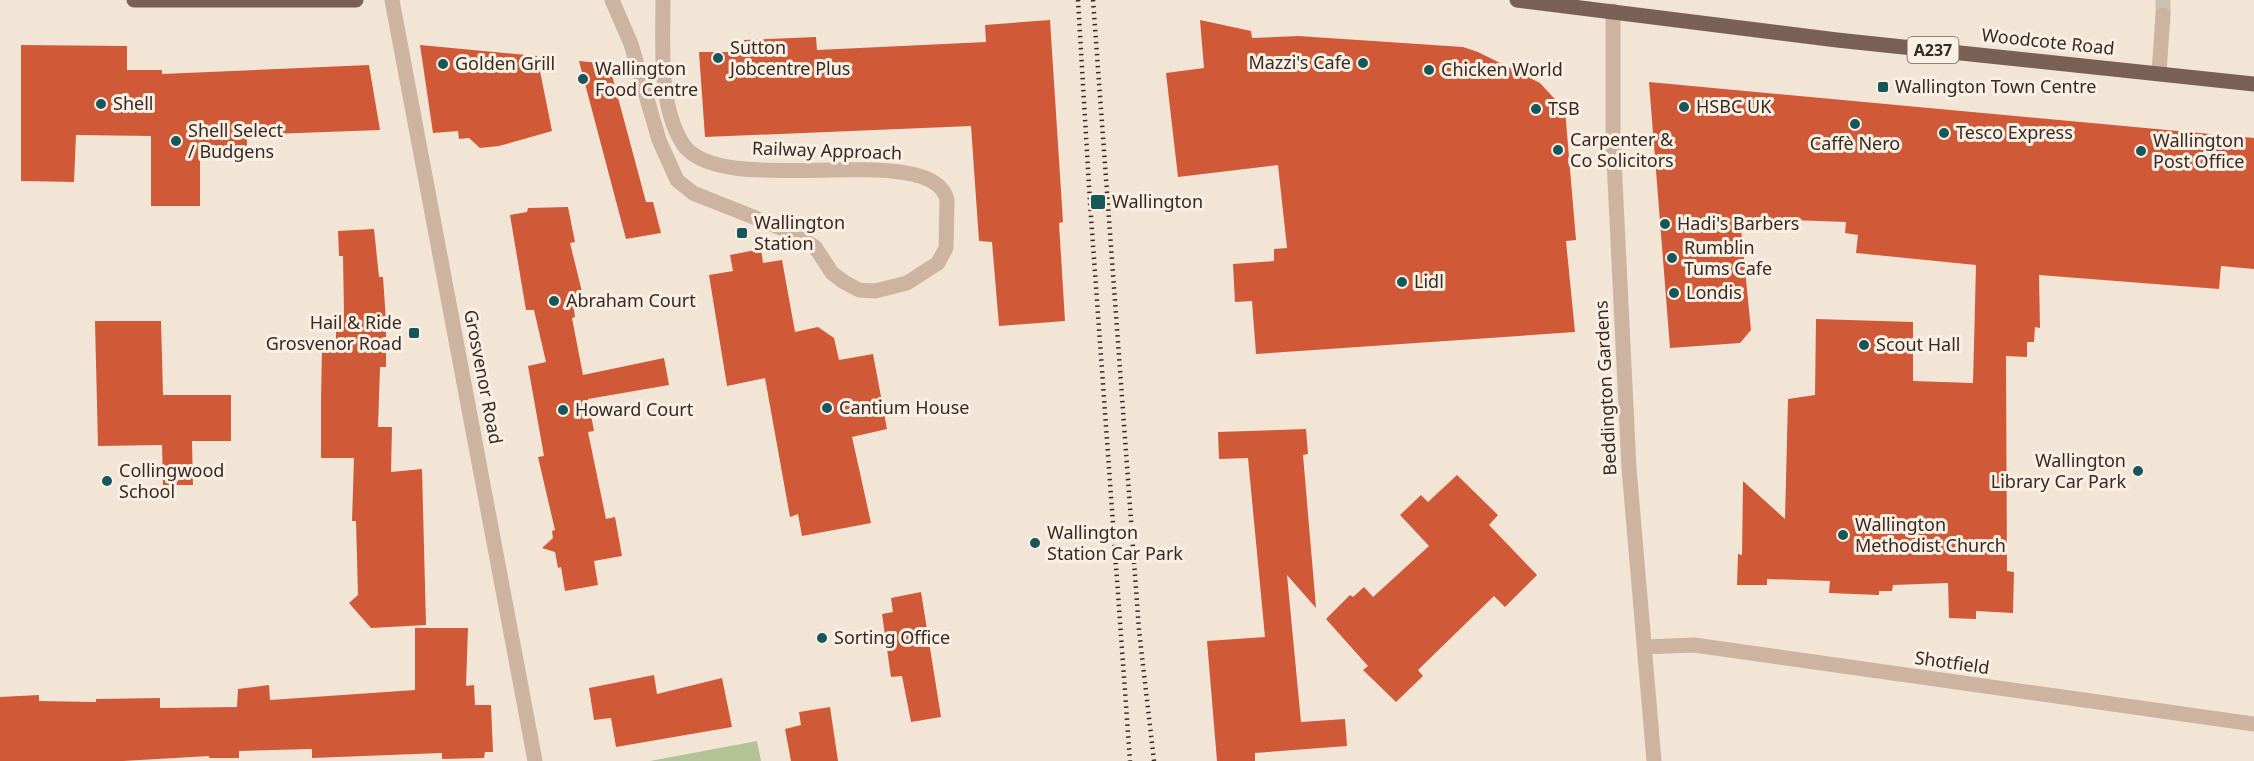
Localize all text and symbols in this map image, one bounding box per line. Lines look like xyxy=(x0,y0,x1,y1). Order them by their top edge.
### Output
street label: Woodcote Road xyxy=(1981,22,2116,60)
place label: Sutton Jobcentre Plus xyxy=(728,35,850,80)
road number: A237 xyxy=(1908,37,1958,63)
place label: Mazzi's Cafe xyxy=(1248,50,1351,74)
place label: Golden Grill xyxy=(455,51,555,75)
marker: Sutton Jobcentre Plus xyxy=(711,51,725,65)
place label: Wallington Food Centre xyxy=(595,56,698,101)
marker: Mazzi's Cafe xyxy=(1356,56,1370,70)
marker: Golden Grill xyxy=(436,57,450,71)
place label: Chicken World xyxy=(1441,57,1563,81)
marker: Chicken World xyxy=(1422,63,1436,77)
marker: Wallington Food Centre xyxy=(576,72,590,86)
place label: Wallington Town Centre xyxy=(1895,74,2096,98)
marker: Wallington Town Centre xyxy=(1876,80,1890,94)
place label: Shell xyxy=(113,91,153,115)
place label: HSBC UK xyxy=(1696,94,1772,118)
place label: TSB xyxy=(1548,96,1580,120)
marker: Shell xyxy=(94,97,108,111)
marker: HSBC UK xyxy=(1677,100,1691,114)
marker: TSB xyxy=(1529,102,1543,116)
marker: Caffè Nero xyxy=(1848,117,1862,131)
place label: Shell Select / Budgens xyxy=(188,118,284,163)
place label: Tesco Express xyxy=(1956,120,2073,144)
marker: Tesco Express xyxy=(1937,126,1951,140)
place label: Carpenter & Co Solicitors xyxy=(1570,127,1674,172)
place label: Wallington Post Office xyxy=(2153,128,2244,173)
place label: Caffè Nero xyxy=(1810,131,1900,155)
marker: Shell Select / Budgens xyxy=(169,134,183,148)
street label: Railway Approach xyxy=(752,135,902,165)
marker: Carpenter & Co Solicitors xyxy=(1551,143,1565,157)
marker: Wallington Post Office xyxy=(2134,144,2148,158)
place label: Wallington xyxy=(1112,189,1203,213)
marker: Wallington xyxy=(1089,193,1107,211)
place label: Wallington Station xyxy=(754,210,845,255)
place label: Hadi's Barbers xyxy=(1677,211,1799,235)
marker: Hadi's Barbers xyxy=(1658,217,1672,231)
marker: Wallington Station xyxy=(735,226,749,240)
place label: Rumblin Tums Cafe xyxy=(1684,235,1772,280)
marker: Rumblin Tums Cafe xyxy=(1665,251,1679,265)
place label: Lidl xyxy=(1414,269,1444,293)
marker: Lidl xyxy=(1395,275,1409,289)
place label: Londis xyxy=(1686,280,1742,304)
marker: Londis xyxy=(1667,286,1681,300)
place label: Abraham Court xyxy=(566,288,696,312)
marker: Abraham Court xyxy=(547,294,561,308)
street label: Beddington Gardens xyxy=(1588,300,1622,476)
street label: Grosvenor Road xyxy=(459,308,509,446)
place label: Hail & Ride Grosvenor Road xyxy=(266,310,402,355)
marker: Hail & Ride Grosvenor Road xyxy=(407,326,421,340)
place label: Scout Hall xyxy=(1876,332,1960,356)
marker: Scout Hall xyxy=(1857,338,1871,352)
place label: Cantium House xyxy=(839,395,970,419)
place label: Howard Court xyxy=(575,397,694,421)
marker: Cantium House xyxy=(820,401,834,415)
marker: Howard Court xyxy=(556,403,570,417)
place label: Wallington Library Car Park xyxy=(1991,448,2126,493)
place label: Collingwood School xyxy=(119,458,224,503)
marker: Wallington Library Car Park xyxy=(2131,464,2145,478)
marker: Collingwood School xyxy=(100,474,114,488)
place label: Wallington Methodist Church xyxy=(1855,512,2006,557)
place label: Wallington Station Car Park xyxy=(1047,520,1183,565)
marker: Wallington Methodist Church xyxy=(1836,528,1850,542)
marker: Wallington Station Car Park xyxy=(1028,536,1042,550)
place label: Sorting Office xyxy=(834,625,950,649)
marker: Sorting Office xyxy=(815,631,829,645)
street label: Shotfield xyxy=(1913,645,1991,679)

